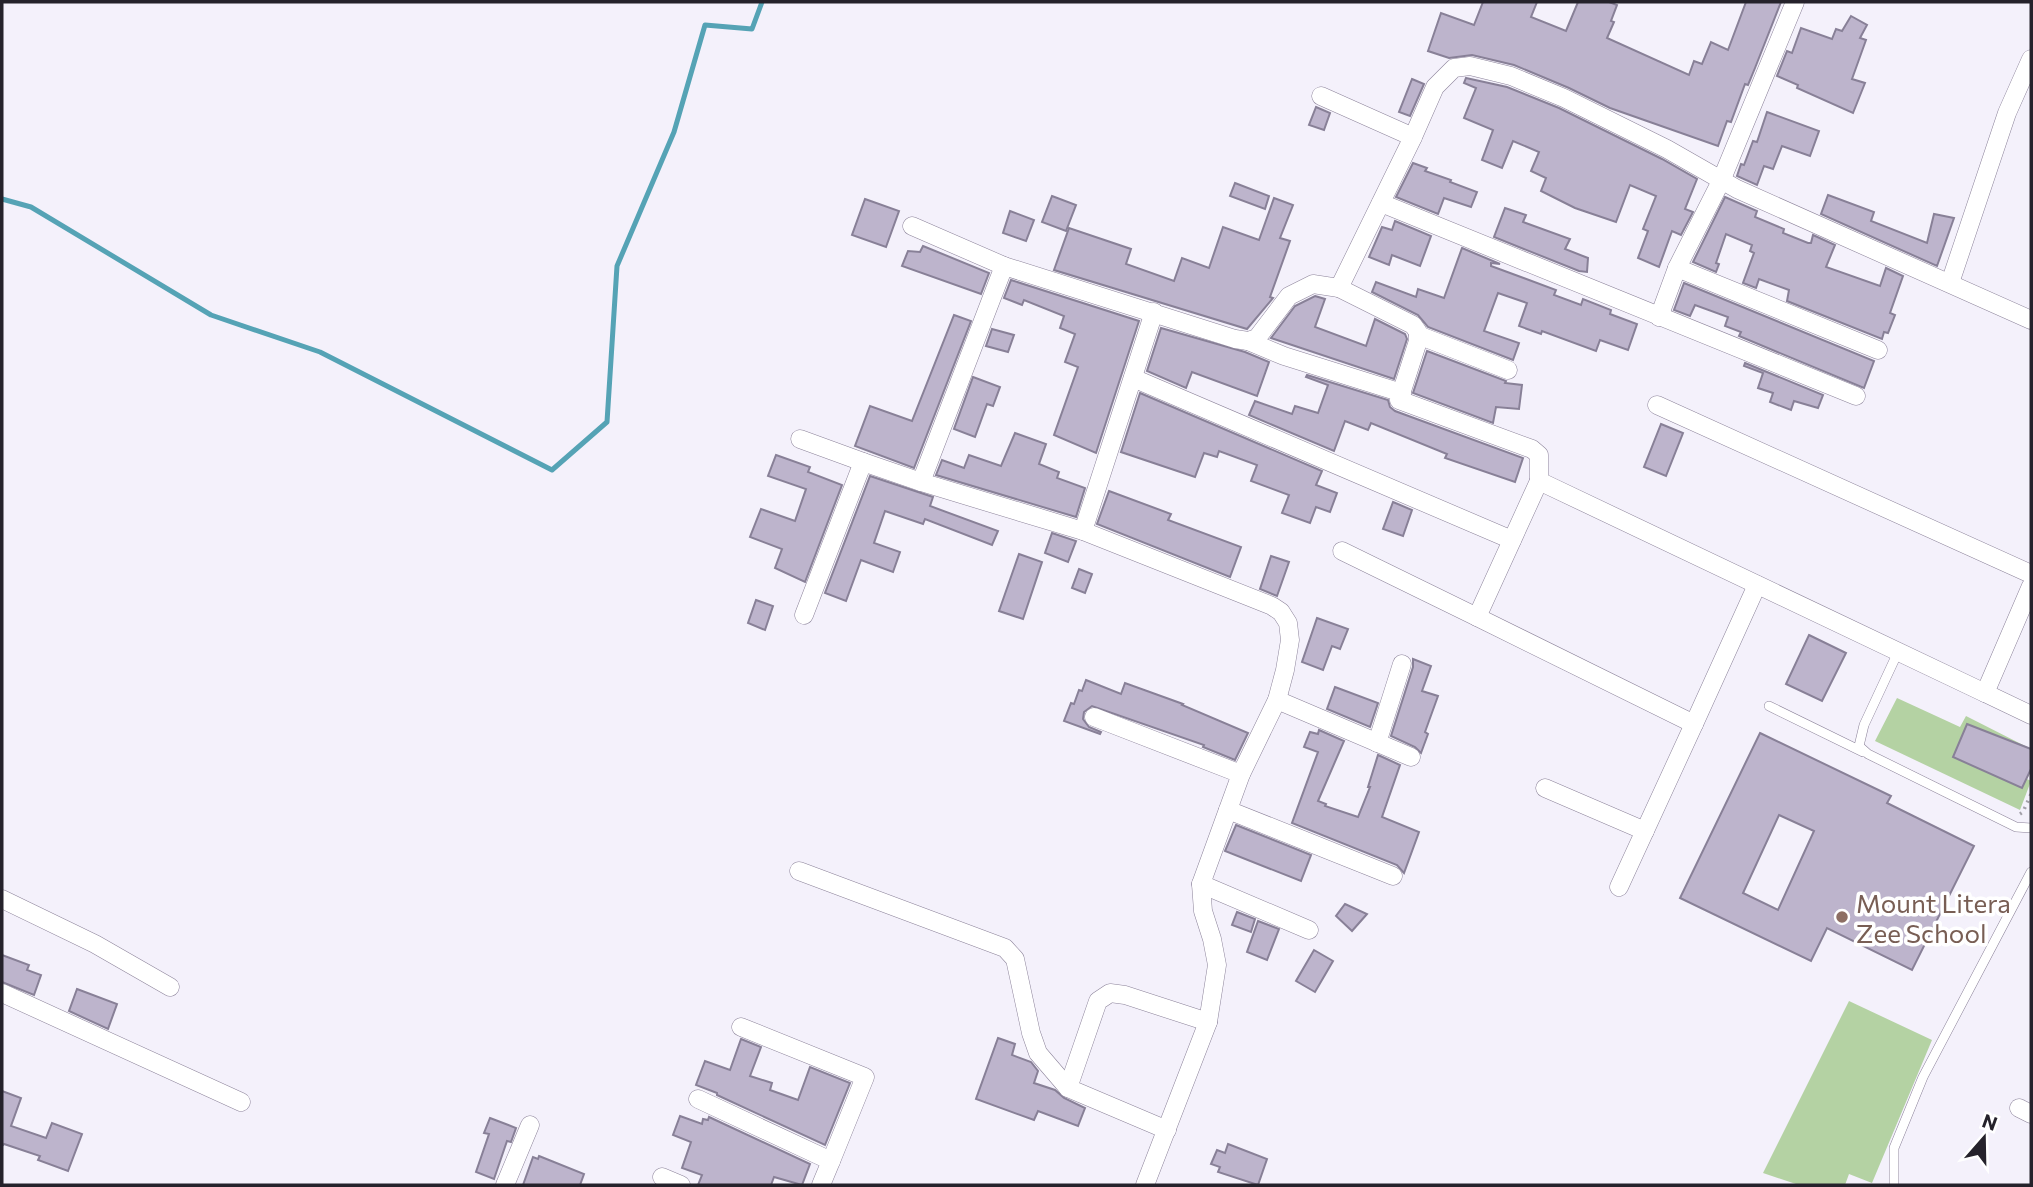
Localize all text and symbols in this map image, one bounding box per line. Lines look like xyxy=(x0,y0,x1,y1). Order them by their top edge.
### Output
place label: Mount Litera Zee School xyxy=(1856,887,2011,948)
marker: Mount Litera Zee School xyxy=(1834,909,1850,925)
north arrow xyxy=(1949,1103,2019,1173)
text: N xyxy=(1979,1108,2001,1135)

